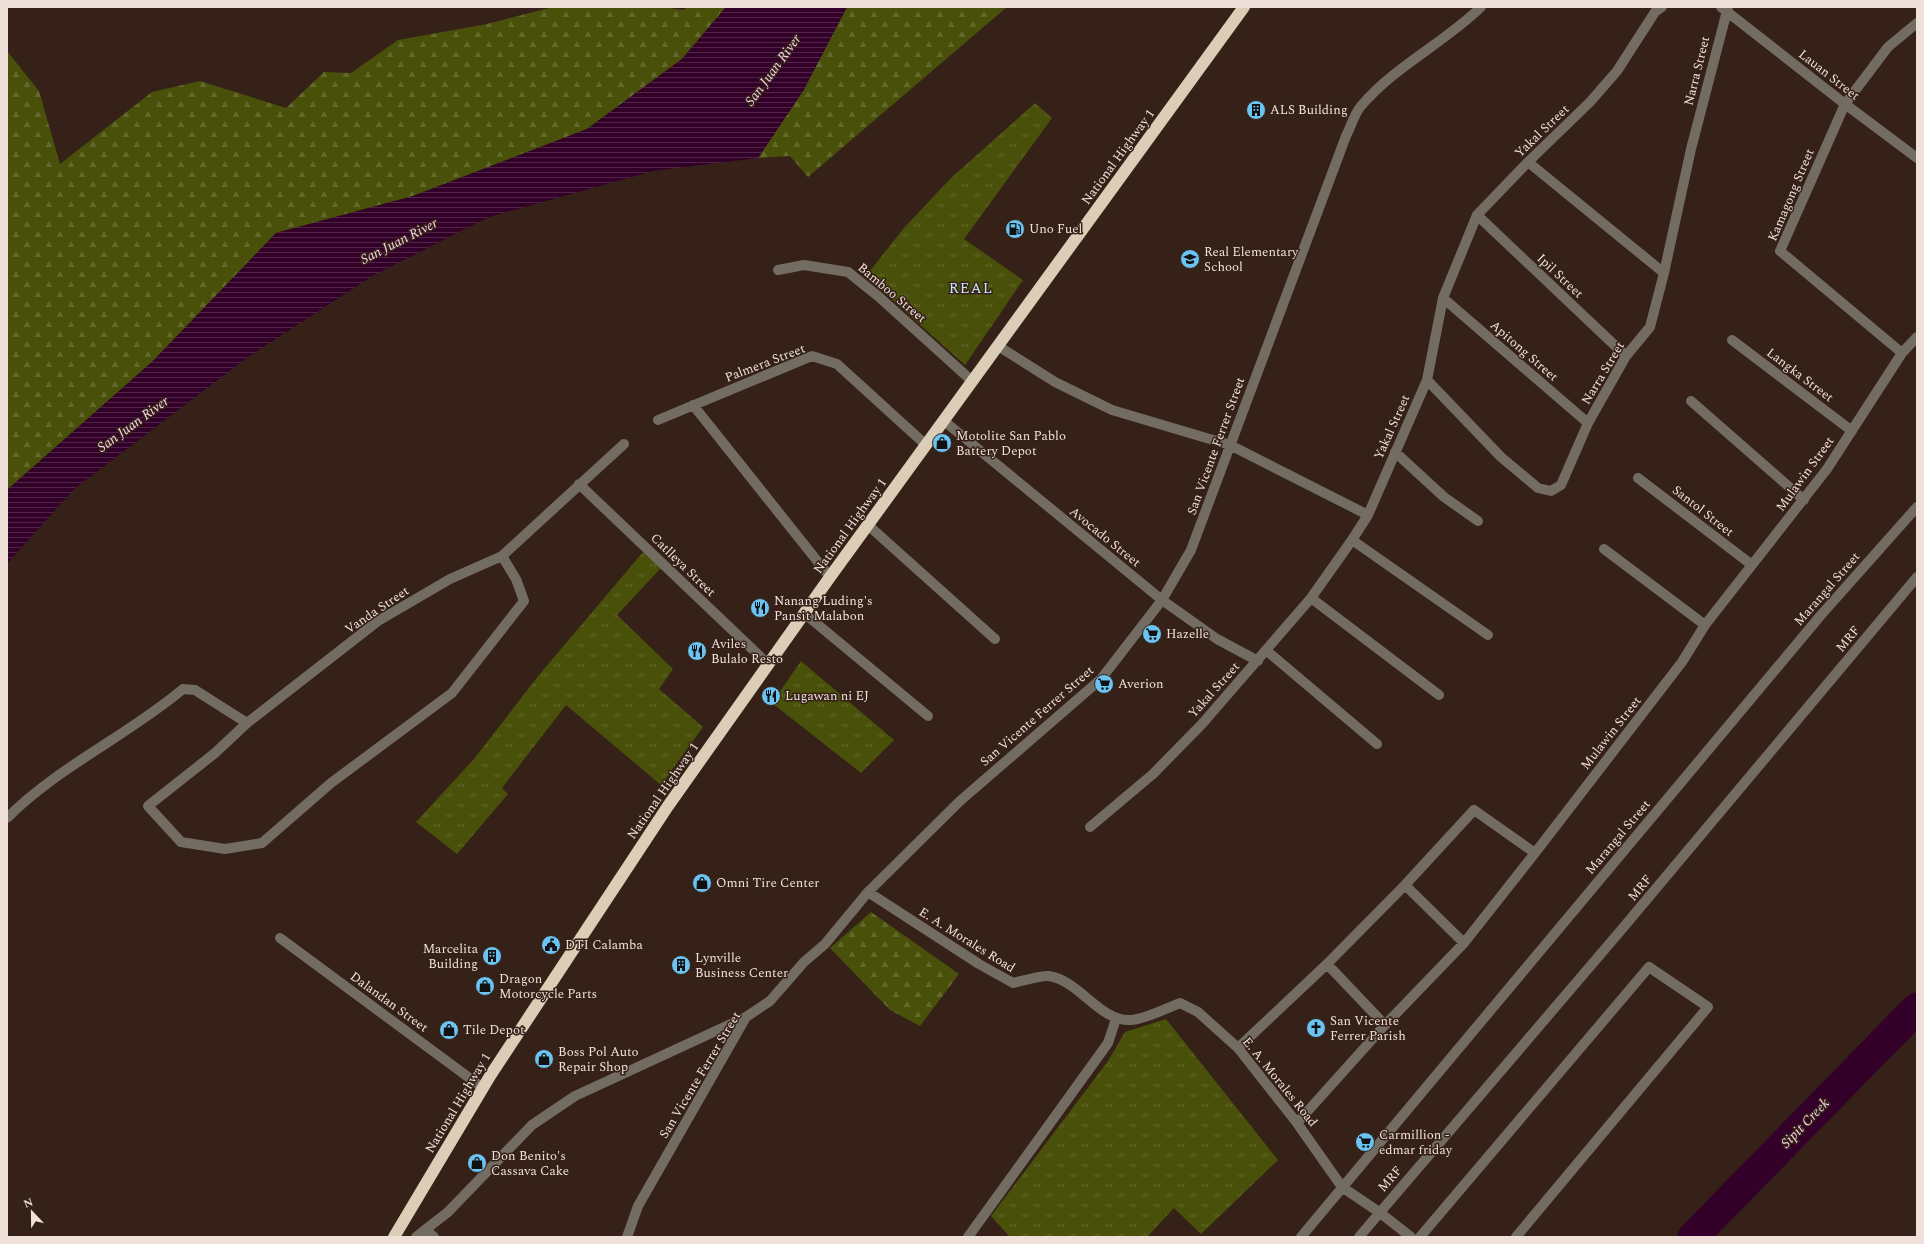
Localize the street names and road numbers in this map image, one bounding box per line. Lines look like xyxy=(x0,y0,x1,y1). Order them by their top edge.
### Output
street label: Narra Street xyxy=(1679,34,1715,108)
street label: Lauan Street xyxy=(1794,45,1864,106)
street label: Yakal Street xyxy=(1510,99,1574,162)
street label: National Highway 1 xyxy=(1076,105,1160,209)
street label: Kamagong Street xyxy=(1762,145,1820,244)
street label: Ipil Street xyxy=(1532,249,1588,303)
street label: Bamboo Street xyxy=(853,258,931,328)
street label: Apitong Street xyxy=(1485,316,1563,387)
street label: Narra Street xyxy=(1576,337,1630,408)
street label: Palmera Street xyxy=(722,338,808,388)
street label: Langka Street xyxy=(1762,343,1838,407)
street label: San Vicente Ferrer Street xyxy=(1182,374,1250,518)
street label: Yakal Street xyxy=(1369,391,1415,463)
street label: Mulawin Street xyxy=(1771,432,1839,516)
street label: National Highway 1 xyxy=(808,474,892,578)
street label: Santol Street xyxy=(1668,480,1739,542)
street label: Avocado Street xyxy=(1065,502,1145,572)
street label: Catlleya Street xyxy=(646,529,721,602)
street label: Marangal Street xyxy=(1789,547,1865,630)
street label: Vanda Street xyxy=(341,581,414,639)
street label: MRF xyxy=(1831,621,1865,657)
street label: Yakal Street xyxy=(1183,657,1245,722)
street label: San Vicente Ferrer Street xyxy=(976,661,1099,771)
street label: Mulawin Street xyxy=(1576,692,1646,774)
street label: National Highway 1 xyxy=(622,738,704,844)
street label: Marangal Street xyxy=(1581,795,1656,879)
street label: MRF xyxy=(1623,870,1657,906)
street label: E. A. Morales Road xyxy=(915,902,1019,978)
street label: Dalandan Street xyxy=(346,967,433,1038)
street label: San Vicente Ferrer Street xyxy=(654,1007,746,1142)
street label: E. A. Morales Road xyxy=(1237,1033,1323,1131)
street label: National Highway 1 xyxy=(420,1049,496,1157)
street label: MRF xyxy=(1373,1161,1407,1197)

